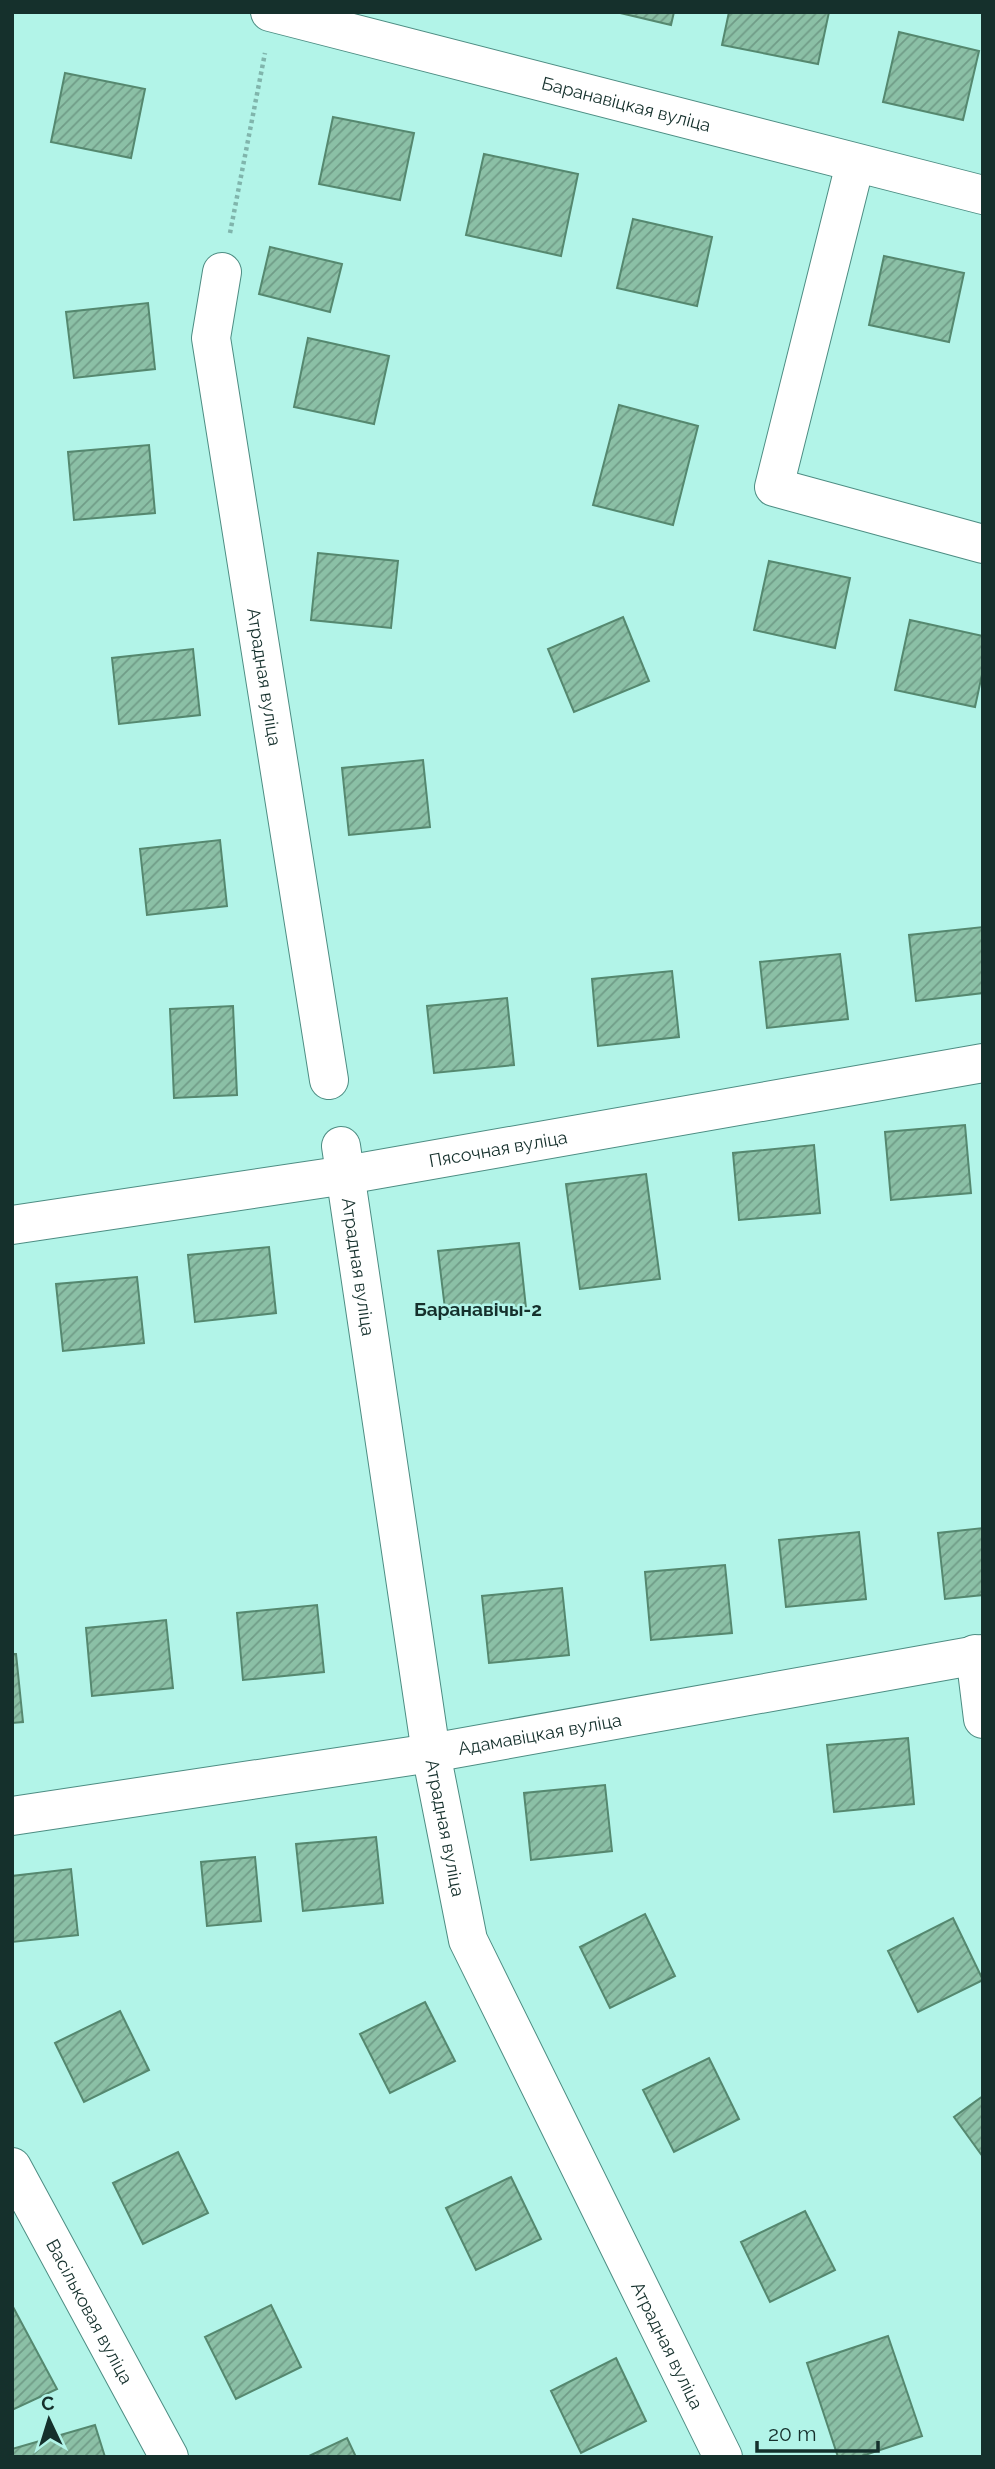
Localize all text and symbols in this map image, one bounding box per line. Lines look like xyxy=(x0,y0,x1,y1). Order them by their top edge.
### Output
street label: Баранавіцкая вуліца xyxy=(540,72,713,135)
street label: Атрадная вуліца xyxy=(244,606,286,747)
street label: Пясочная вуліца xyxy=(427,1126,569,1171)
street label: Атрадная вуліца xyxy=(338,1196,380,1337)
district label: Баранавічы-2 xyxy=(414,1298,542,1320)
street label: Адамавіцкая вуліца xyxy=(456,1709,623,1758)
street label: Атрадная вуліца xyxy=(422,1757,470,1898)
street label: Васільковая вуліца xyxy=(42,2235,138,2387)
street label: Атрадная вуліца xyxy=(628,2278,708,2412)
north arrow xyxy=(14,2385,84,2455)
text: С xyxy=(41,2392,55,2414)
scale bar xyxy=(757,2410,878,2454)
text: 20 m xyxy=(768,2421,816,2446)

